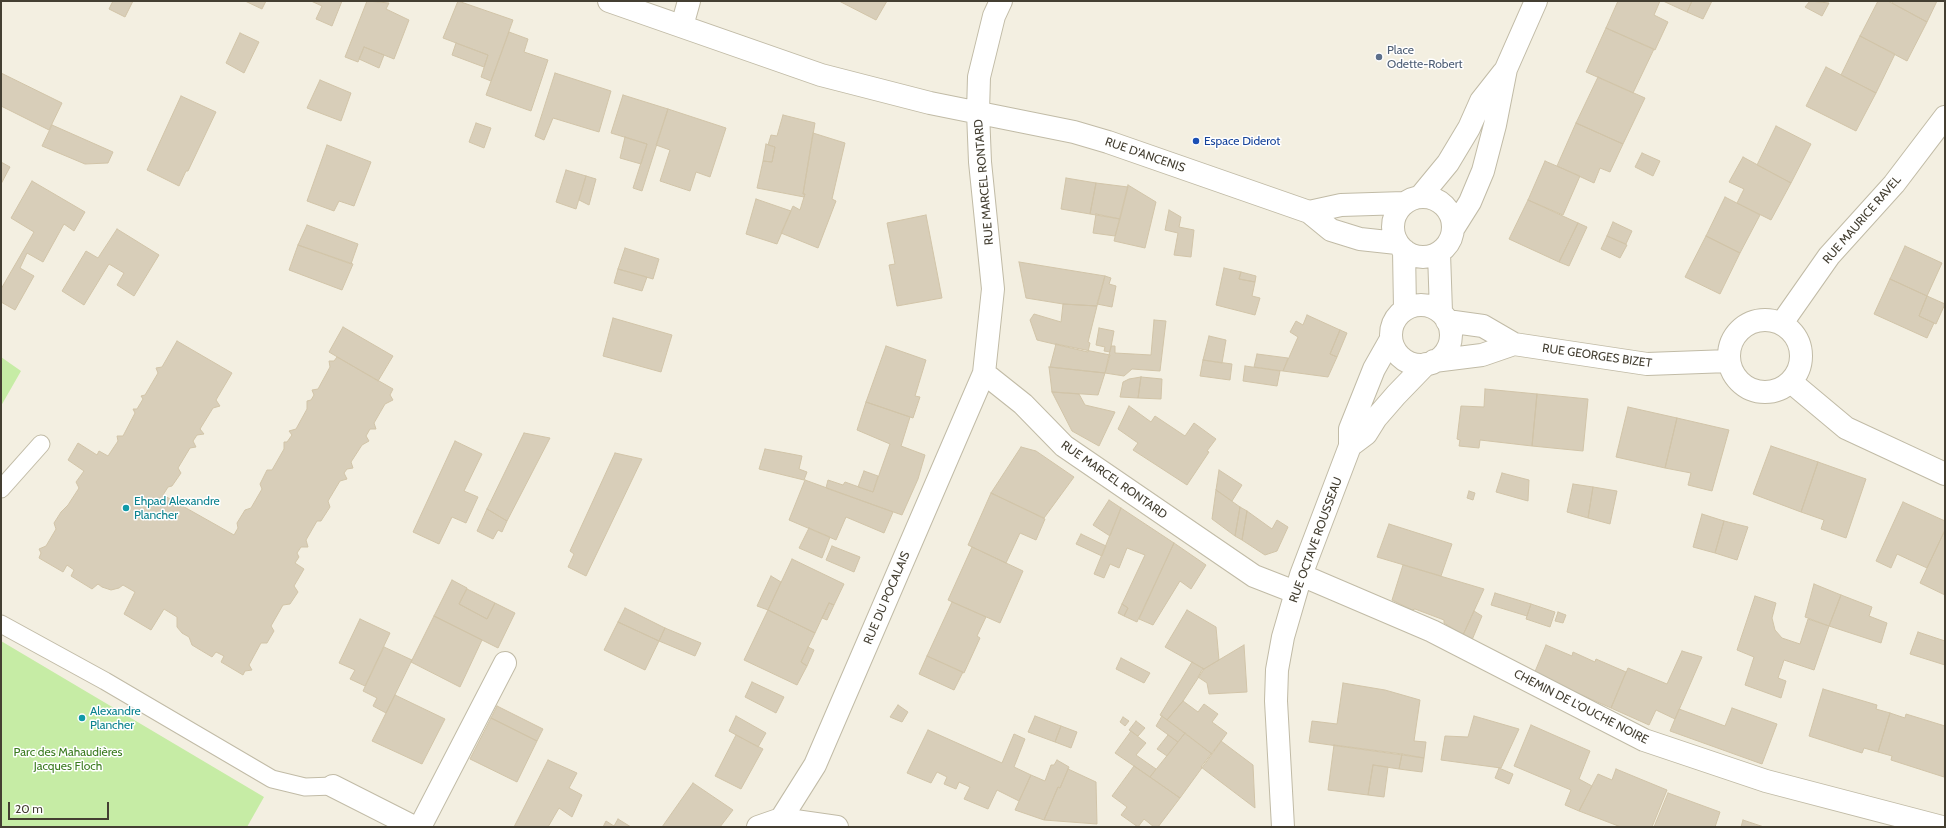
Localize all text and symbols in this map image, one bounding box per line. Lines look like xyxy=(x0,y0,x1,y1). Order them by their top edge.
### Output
place label: Place Odette-Robert xyxy=(1387,43,1462,71)
marker: Place Odette-Robert xyxy=(1374,52,1384,62)
street label: RUE MARCEL RONTARD xyxy=(971,118,997,246)
place label: Espace Diderot xyxy=(1204,134,1280,148)
street label: RUE D'ANCENIS xyxy=(1103,135,1187,175)
marker: Espace Diderot xyxy=(1191,136,1201,146)
street label: RUE MAURICE RAVEL xyxy=(1820,173,1904,267)
street label: RUE GEORGES BIZET xyxy=(1541,341,1653,371)
street label: RUE MARCEL RONTARD xyxy=(1058,438,1170,522)
street label: RUE OCTAVE ROUSSEAU xyxy=(1287,475,1345,605)
place label: Ehpad Alexandre Plancher xyxy=(134,494,220,522)
marker: Ehpad Alexandre Plancher xyxy=(121,503,131,513)
street label: RUE DU POCALAIS xyxy=(861,549,913,647)
street label: CHEMIN DE L'OUCHE NOIRE xyxy=(1511,667,1651,747)
place label: Alexandre Plancher xyxy=(90,704,141,732)
marker: Alexandre Plancher xyxy=(77,713,87,723)
park label: Parc des Mahaudières Jacques Floch xyxy=(14,745,122,773)
scale bar xyxy=(10,794,111,820)
text: 20 m xyxy=(15,801,43,816)

